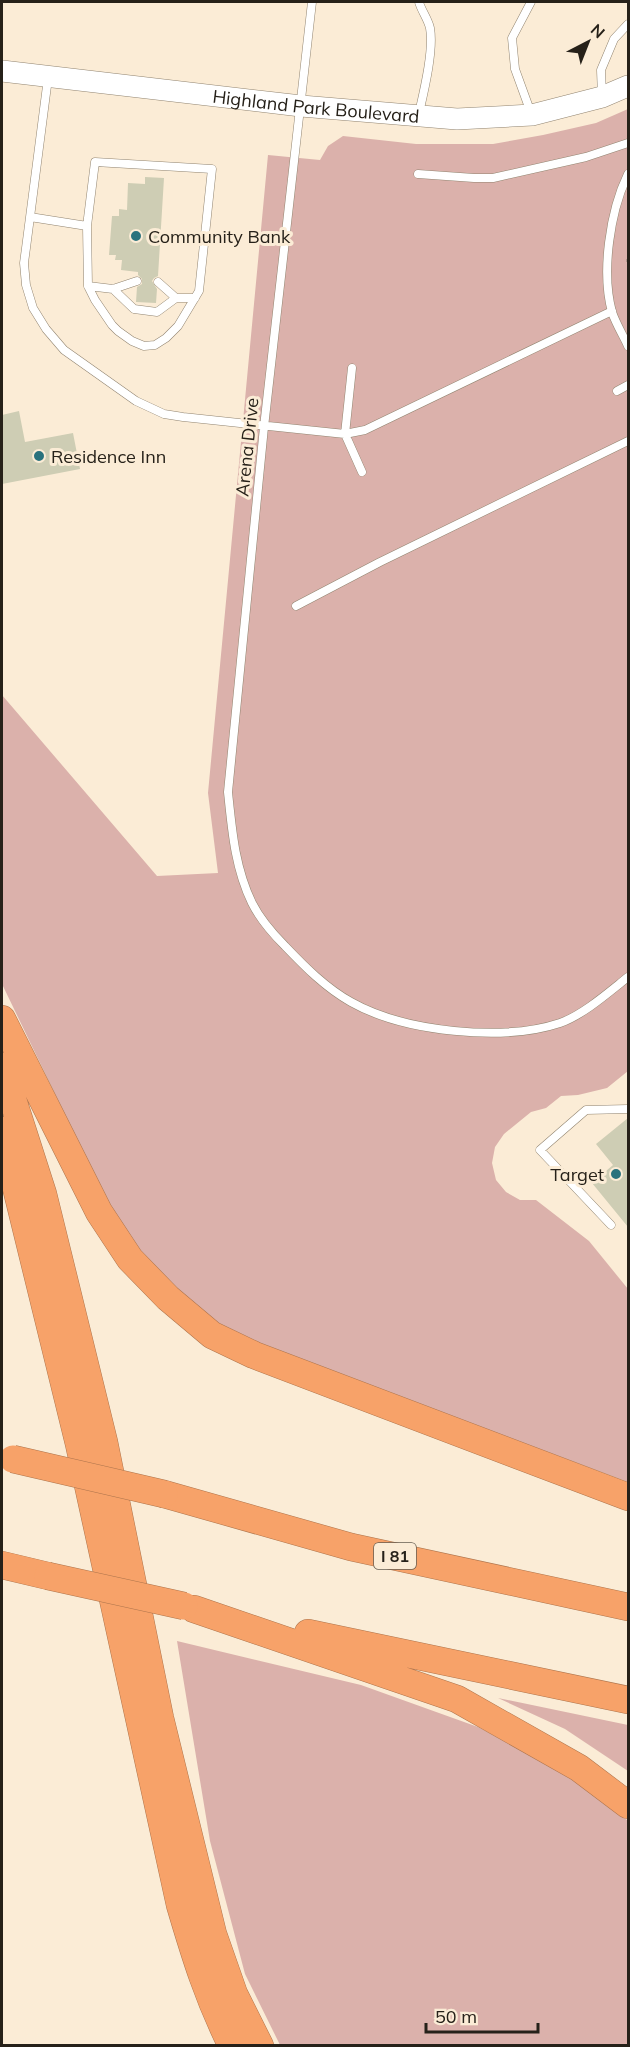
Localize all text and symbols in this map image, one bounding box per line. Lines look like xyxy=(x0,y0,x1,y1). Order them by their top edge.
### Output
north arrow xyxy=(558,12,618,72)
text: N xyxy=(587,19,609,42)
street label: Highland Park Boulevard xyxy=(211,84,420,127)
place label: Community Bank xyxy=(148,225,291,248)
marker: Community Bank xyxy=(129,229,143,243)
street label: Arena Drive xyxy=(230,397,264,497)
place label: Residence Inn xyxy=(51,445,166,468)
marker: Residence Inn xyxy=(32,449,46,463)
place label: Target xyxy=(550,1163,604,1186)
marker: Target xyxy=(609,1167,623,1181)
road number: I 81 xyxy=(374,1543,416,1569)
scale bar xyxy=(426,1996,538,2034)
text: 50 m xyxy=(435,2005,477,2028)

